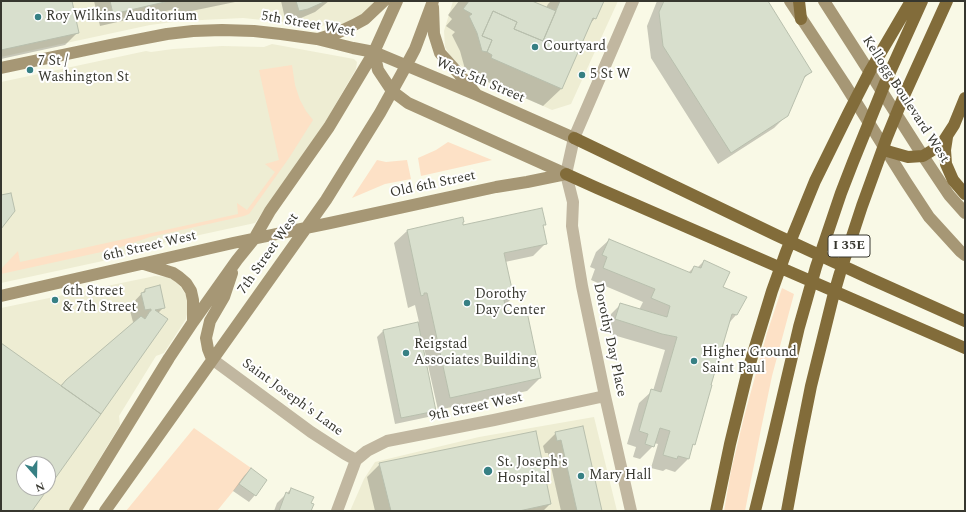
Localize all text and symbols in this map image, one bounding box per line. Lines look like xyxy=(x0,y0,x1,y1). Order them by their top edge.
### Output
street label: 5th Street West xyxy=(260,8,356,42)
place label: Roy Wilkins Auditorium xyxy=(46,9,197,25)
marker: Roy Wilkins Auditorium xyxy=(33,12,43,22)
street label: Kellogg Boulevard West xyxy=(858,33,952,167)
place label: Courtyard xyxy=(543,39,606,55)
marker: Courtyard xyxy=(530,42,540,52)
place label: 7 St / Washington St xyxy=(38,54,129,86)
street label: West 5th Street xyxy=(433,55,527,107)
marker: 7 St / Washington St xyxy=(25,65,35,75)
place label: 5 St W xyxy=(590,67,630,83)
marker: 5 St W xyxy=(577,70,587,80)
street label: Old 6th Street xyxy=(389,168,477,202)
street label: 7th Street West xyxy=(235,210,303,298)
street label: 6th Street West xyxy=(102,228,198,266)
road number: I 35E xyxy=(828,235,870,257)
street label: Dorothy Day Place xyxy=(589,282,629,398)
place label: 6th Street & 7th Street xyxy=(63,284,137,316)
place label: Dorothy Day Center xyxy=(475,287,545,320)
marker: 6th Street & 7th Street xyxy=(50,295,60,305)
marker: Dorothy Day Center xyxy=(462,298,472,308)
place label: Reigstad Associates Building xyxy=(414,337,537,370)
place label: Higher Ground Saint Paul xyxy=(702,345,797,378)
marker: Reigstad Associates Building xyxy=(401,348,411,358)
street label: Saint Joseph's Lane xyxy=(238,356,346,440)
marker: Higher Ground Saint Paul xyxy=(689,356,699,366)
street label: 9th Street West xyxy=(428,390,524,426)
place label: St. Joseph's Hospital xyxy=(497,455,568,488)
north arrow xyxy=(16,456,56,496)
marker: St. Joseph's Hospital xyxy=(482,465,494,477)
place label: Mary Hall xyxy=(589,468,651,484)
marker: Mary Hall xyxy=(576,471,586,481)
text: N xyxy=(33,477,47,496)

